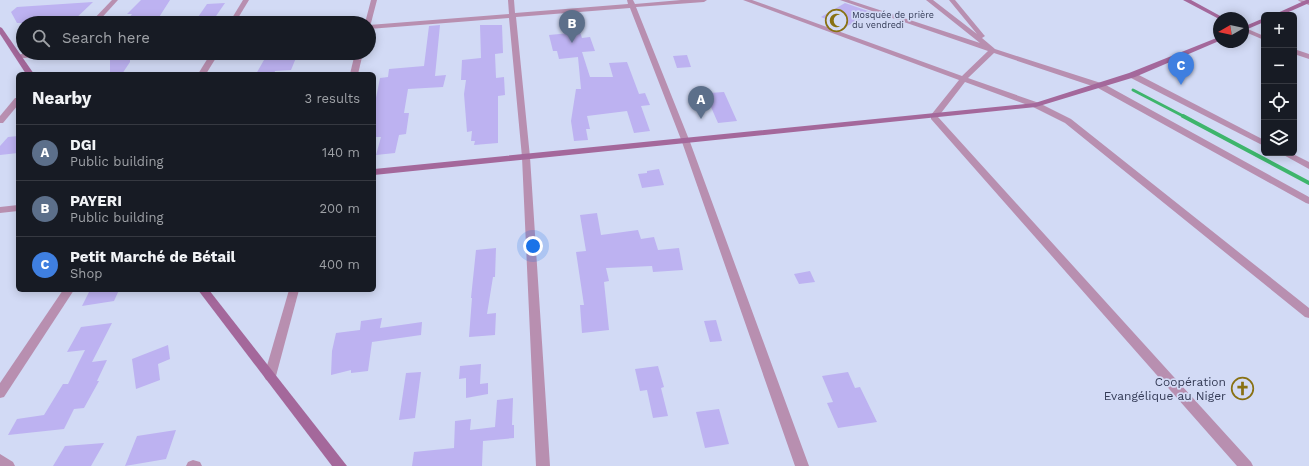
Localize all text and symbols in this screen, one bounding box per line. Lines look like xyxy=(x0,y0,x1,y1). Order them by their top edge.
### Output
mosque icon: Mosquée de prière du vendredi xyxy=(823,7,849,33)
pin: B xyxy=(559,10,585,43)
place label: Mosquée de prière du vendredi xyxy=(852,10,934,30)
north arrow xyxy=(1213,12,1249,48)
map controls xyxy=(1261,12,1297,156)
button: + xyxy=(1261,12,1297,48)
search box xyxy=(16,16,376,60)
icon: search xyxy=(30,27,52,49)
text: Search here xyxy=(62,29,150,47)
button: − xyxy=(1261,48,1297,84)
pin: C xyxy=(1168,52,1194,85)
button: locate xyxy=(1261,84,1297,120)
pin: A xyxy=(688,86,714,119)
text: Nearby xyxy=(32,88,91,108)
text: 3 results xyxy=(305,91,360,106)
button: layers xyxy=(1261,120,1297,156)
text: DGI xyxy=(70,136,96,154)
text: A xyxy=(41,145,49,160)
text: 140 m xyxy=(322,145,360,160)
text: Public building xyxy=(70,154,163,169)
text: PAYERI xyxy=(70,192,122,210)
text: B xyxy=(41,201,49,216)
text: 200 m xyxy=(319,201,360,216)
text: Public building xyxy=(70,210,163,225)
your location xyxy=(523,236,543,256)
text: Petit Marché de Bétail xyxy=(70,248,235,266)
text: C xyxy=(41,257,49,272)
text: 400 m xyxy=(319,257,360,272)
text: Shop xyxy=(70,266,102,281)
place label: Coopération Evangélique au Niger xyxy=(1104,375,1226,403)
church icon: Coopération Evangélique au Niger xyxy=(1229,376,1255,402)

